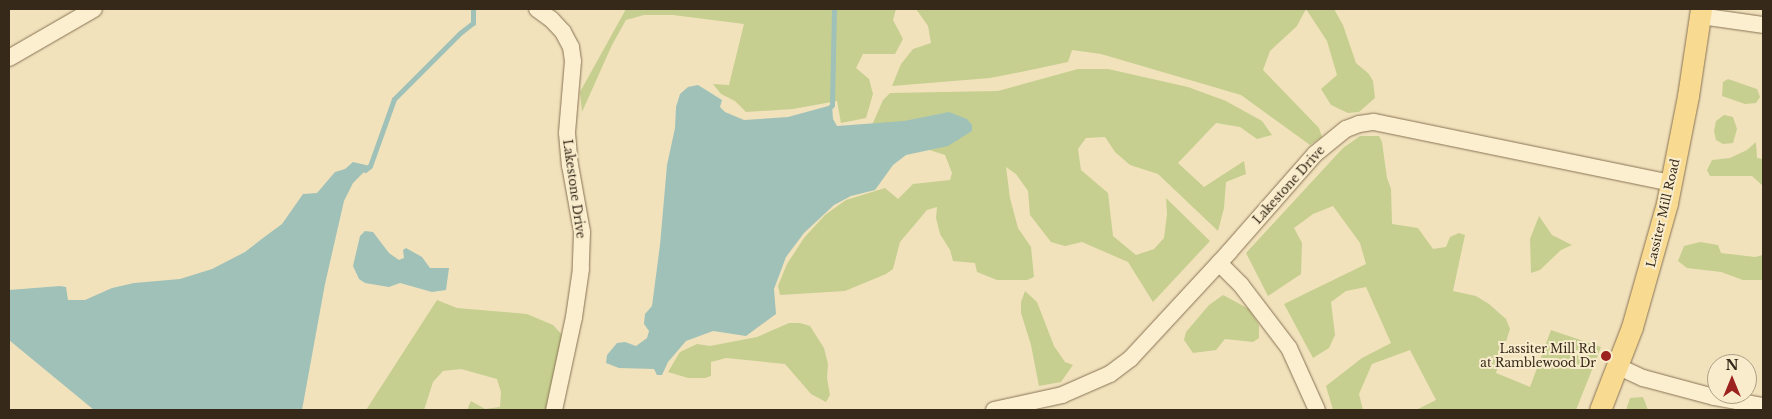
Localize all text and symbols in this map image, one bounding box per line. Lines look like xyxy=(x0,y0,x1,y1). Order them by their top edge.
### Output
street label: Lakestone Drive xyxy=(560,139,588,239)
street label: Lakestone Drive xyxy=(1250,143,1328,227)
street label: Lassiter Mill Road xyxy=(1643,157,1683,269)
place label: Lassiter Mill Rd at Ramblewood Dr xyxy=(1480,342,1596,370)
marker: Lassiter Mill Rd at Ramblewood Dr xyxy=(1600,350,1612,362)
north arrow xyxy=(1707,354,1757,404)
text: N xyxy=(1725,356,1739,374)

